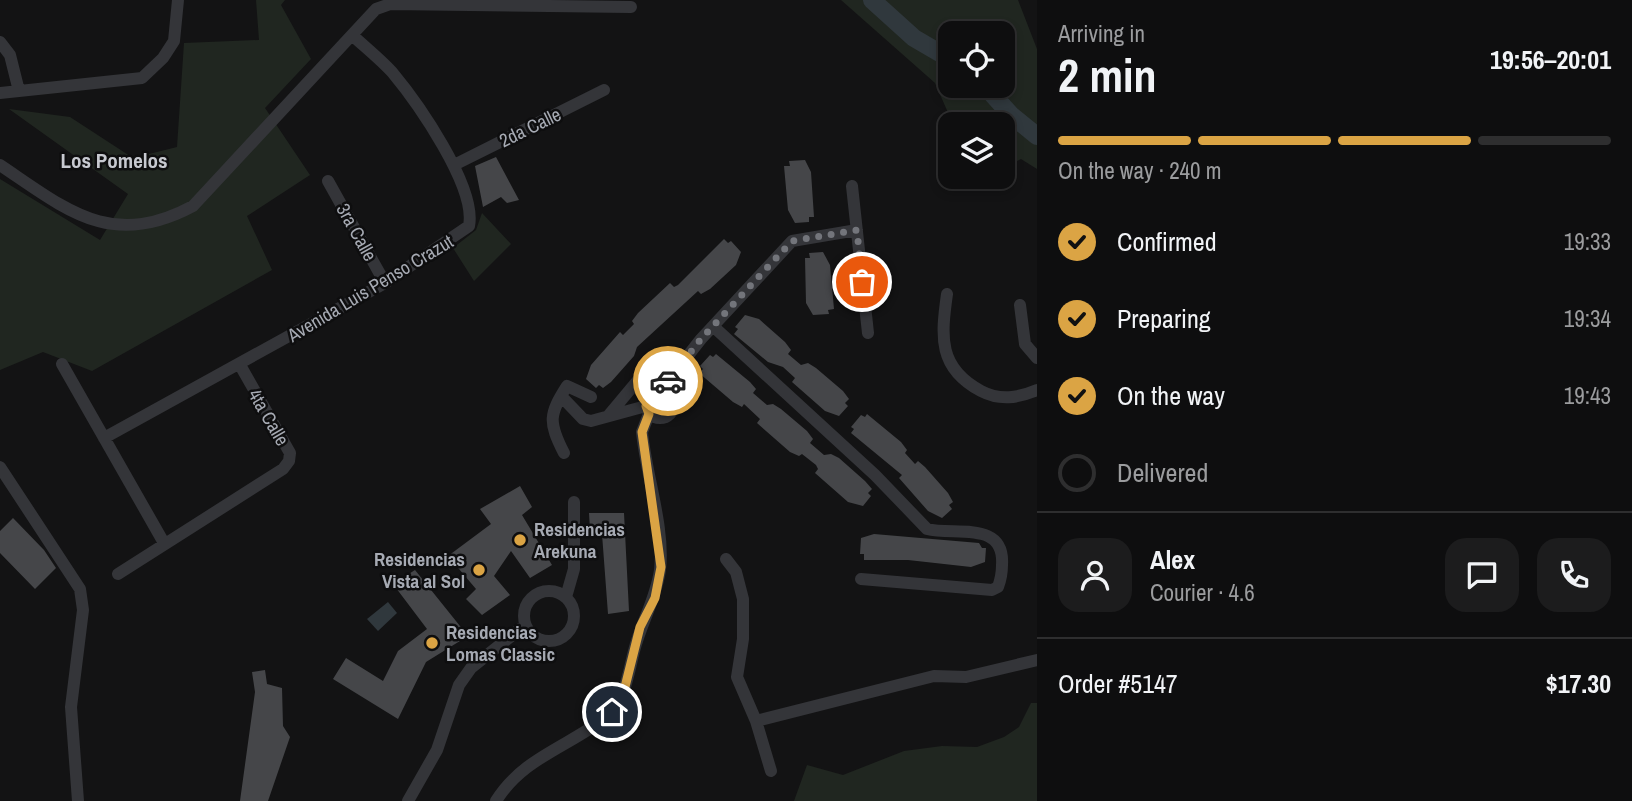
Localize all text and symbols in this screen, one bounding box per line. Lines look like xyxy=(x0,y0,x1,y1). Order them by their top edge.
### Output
text: Arriving in xyxy=(1058,18,1145,49)
map controls xyxy=(938,21,1015,189)
button: locate xyxy=(938,21,1015,98)
text: 19:56–20:01 xyxy=(1490,42,1611,77)
text: 2 min xyxy=(1058,44,1157,106)
street label: 2da Calle xyxy=(495,101,565,153)
button: layers xyxy=(938,112,1015,189)
district label: Los Pomelos xyxy=(60,146,168,175)
text: On the way · 240 m xyxy=(1058,155,1222,186)
street label: 3ra Calle xyxy=(331,198,383,266)
icon: check xyxy=(1058,223,1096,261)
text: Confirmed xyxy=(1117,224,1217,259)
text: 19:33 xyxy=(1564,226,1611,257)
street label: Avenida Luis Penso Crazut xyxy=(281,228,458,348)
pin xyxy=(832,252,892,312)
icon: bag xyxy=(843,263,881,301)
icon: check xyxy=(1058,300,1096,338)
text: Preparing xyxy=(1117,301,1211,336)
text: 19:34 xyxy=(1564,303,1611,334)
courier xyxy=(633,346,703,416)
icon: car xyxy=(649,362,687,400)
icon: check xyxy=(1058,377,1096,415)
text: On the way xyxy=(1117,378,1225,413)
text: 19:43 xyxy=(1564,380,1611,411)
street label: 4ta Calle xyxy=(242,384,296,450)
text: Delivered xyxy=(1117,455,1208,490)
place label: Residencias Arekuna xyxy=(534,516,625,564)
marker: Residencias Arekuna xyxy=(512,532,528,548)
button: person xyxy=(1058,538,1132,612)
button: chat xyxy=(1445,538,1519,612)
button: phone xyxy=(1537,538,1611,612)
text: Alex xyxy=(1150,542,1195,577)
place label: Residencias Vista al Sol xyxy=(374,546,465,594)
marker: Residencias Vista al Sol xyxy=(471,562,487,578)
text: Courier · 4.6 xyxy=(1150,577,1255,608)
place label: Residencias Lomas Classic xyxy=(446,619,555,667)
marker: Residencias Lomas Classic xyxy=(424,635,440,651)
text: Order #5147 xyxy=(1058,666,1178,701)
text: $17.30 xyxy=(1546,666,1611,701)
pin xyxy=(582,682,642,742)
icon: home xyxy=(593,693,631,731)

